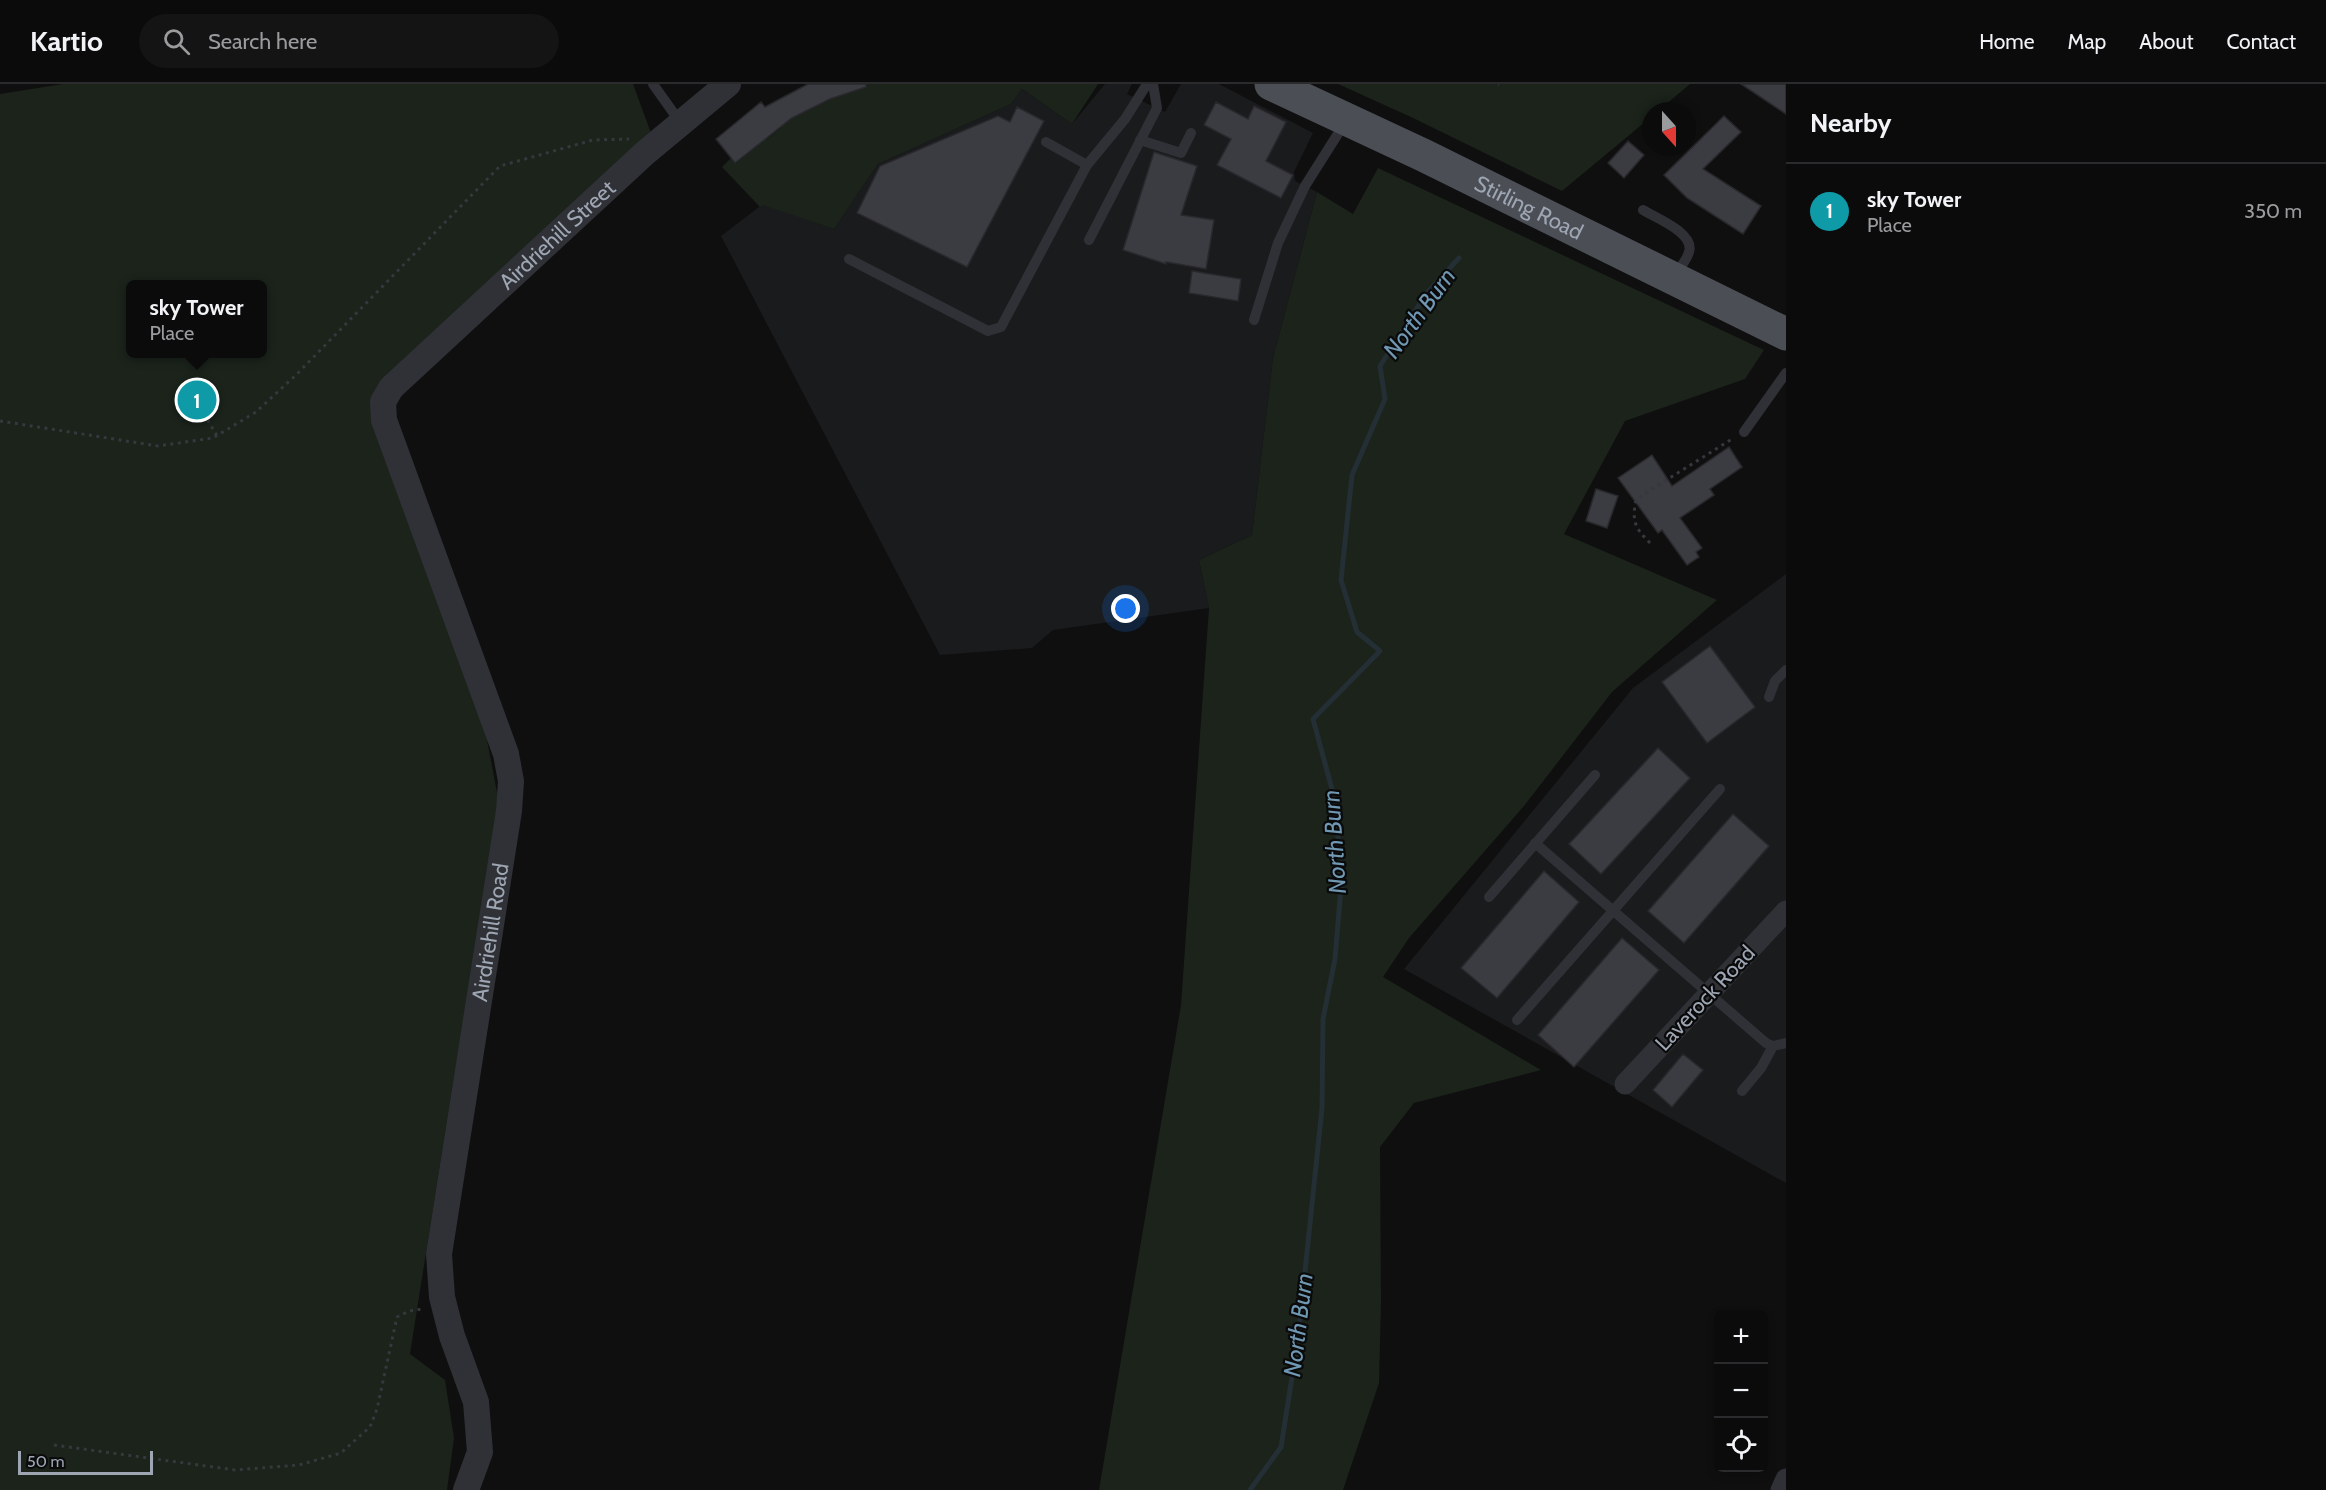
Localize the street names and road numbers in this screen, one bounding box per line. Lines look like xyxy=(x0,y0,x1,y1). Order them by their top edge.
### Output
street label: Stirling Road xyxy=(1470,169,1588,245)
street label: Airdriehill Street xyxy=(493,174,621,295)
street label: Airdriehill Road xyxy=(466,861,514,1003)
street label: Laverock Road xyxy=(1649,940,1761,1056)

